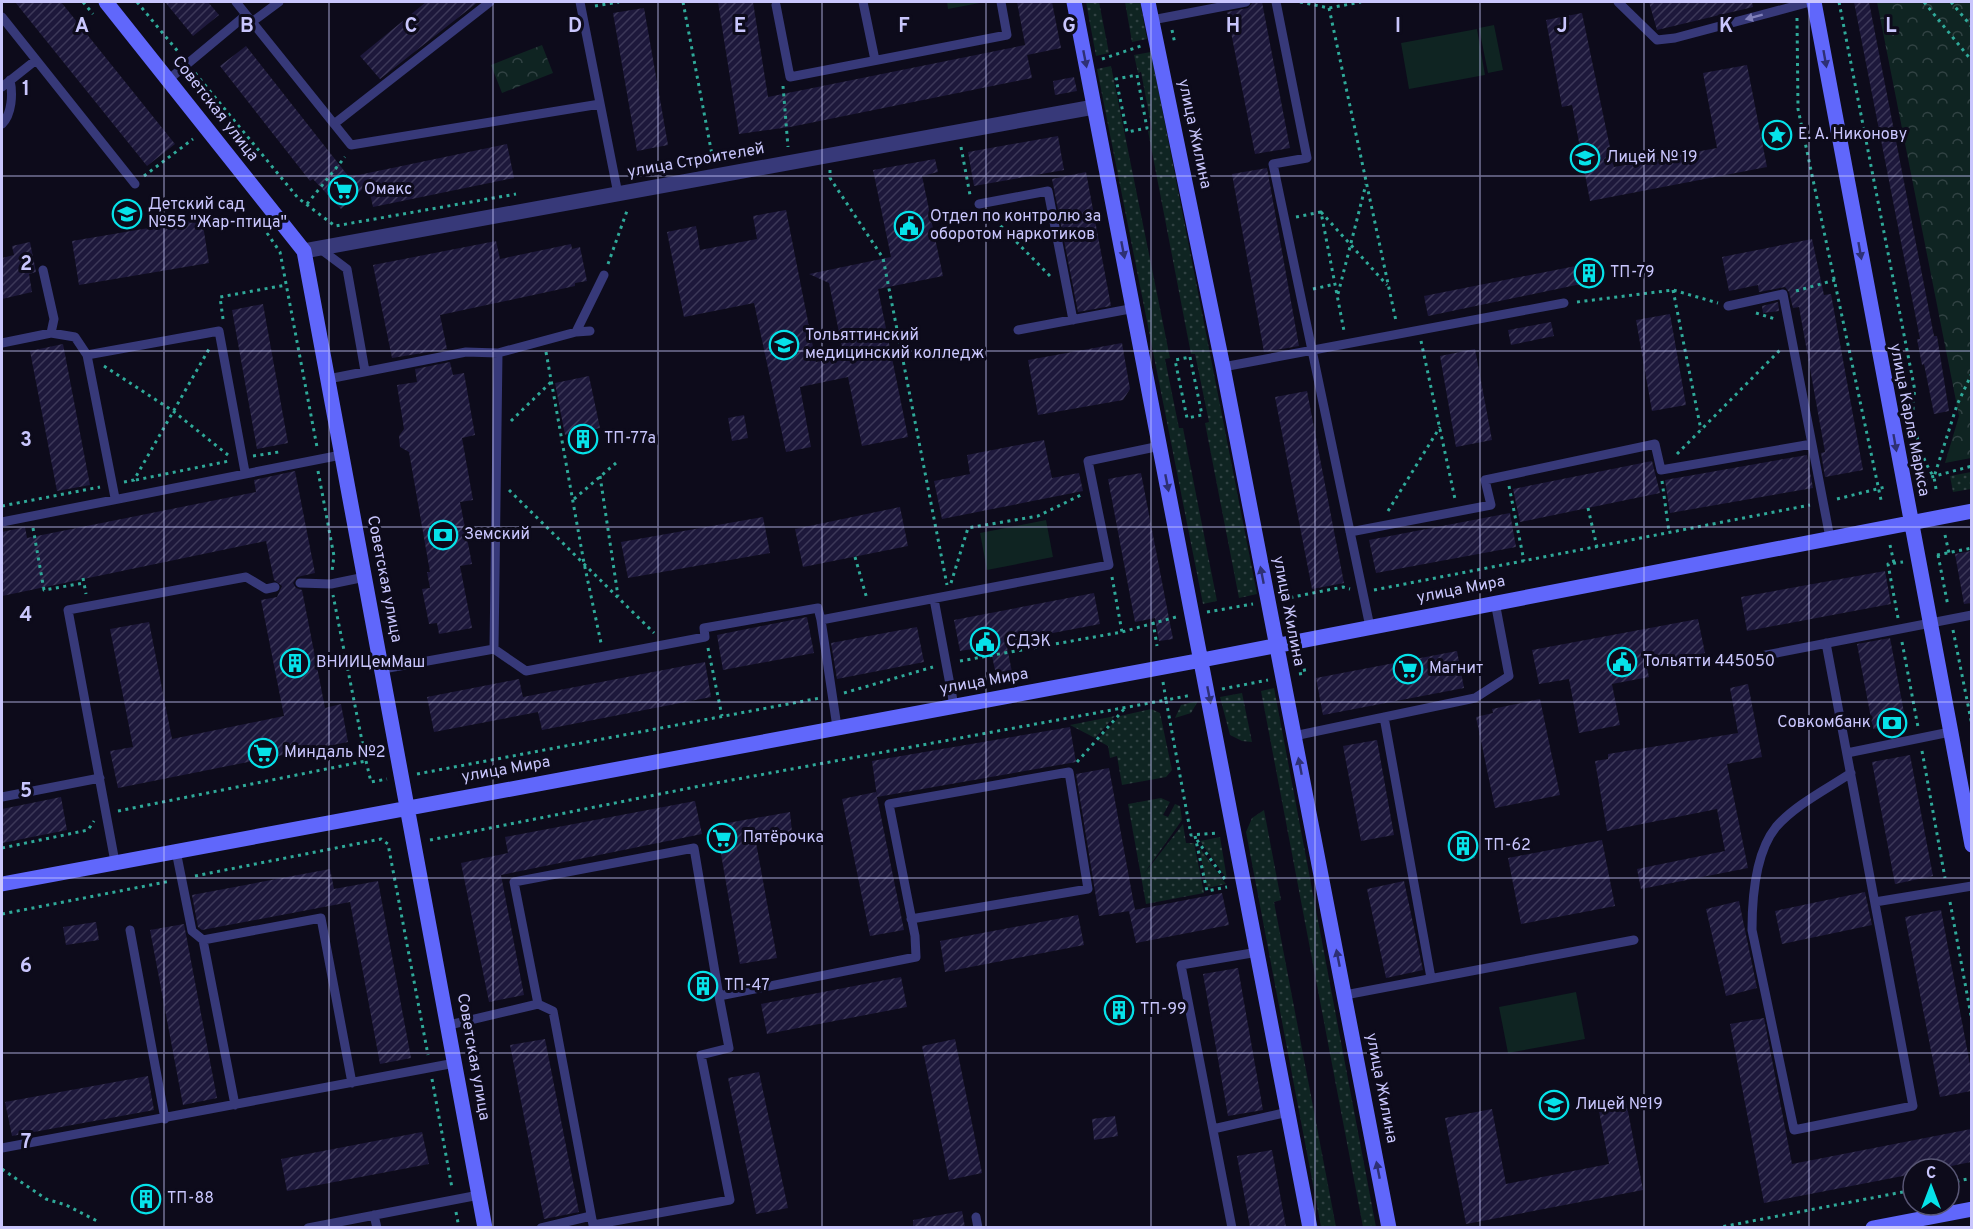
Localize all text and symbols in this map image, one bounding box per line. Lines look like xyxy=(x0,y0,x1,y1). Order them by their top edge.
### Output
one-way arrow xyxy=(1745,13,1763,22)
text: A xyxy=(75,14,89,40)
text: B xyxy=(240,14,254,40)
text: C xyxy=(405,14,417,40)
text: D xyxy=(568,14,582,40)
text: E xyxy=(734,14,746,40)
text: F xyxy=(898,14,910,40)
text: G xyxy=(1062,14,1076,40)
text: H xyxy=(1226,14,1240,40)
text: I xyxy=(1395,14,1401,40)
text: J xyxy=(1556,14,1568,40)
text: K xyxy=(1719,14,1733,40)
text: L xyxy=(1885,14,1897,40)
one-way arrow xyxy=(1081,50,1090,69)
one-way arrow xyxy=(1821,50,1830,69)
street label: Советская улица xyxy=(167,52,263,166)
text: 1 xyxy=(22,77,30,103)
street label: улица Жилина xyxy=(1173,77,1215,191)
place icon: Е. А. Никонову xyxy=(1761,119,1793,151)
place label: Е. А. Никонову xyxy=(1798,125,1907,145)
street label: улица Строителей xyxy=(626,139,766,183)
school or university icon: Лицей № 19 xyxy=(1569,142,1601,174)
place label: Лицей № 19 xyxy=(1606,148,1698,168)
supermarket icon: Омакс xyxy=(327,174,359,206)
place label: Омакс xyxy=(364,180,412,200)
place label: Детский сад №55 "Жар-птица" xyxy=(148,195,287,233)
school or university icon: Детский сад №55 "Жар-птица" xyxy=(111,198,143,230)
place label: Отдел по контролю за оборотом наркотиков xyxy=(930,207,1101,245)
public building icon: Отдел по контролю за оборотом наркотиков xyxy=(893,210,925,242)
one-way arrow xyxy=(1119,241,1128,260)
one-way arrow xyxy=(1856,242,1865,261)
text: 2 xyxy=(20,252,32,278)
building icon: ТП-79 xyxy=(1573,257,1605,289)
place label: ТП-79 xyxy=(1610,263,1655,283)
place label: Тольяттинский медицинский колледж xyxy=(805,326,984,364)
school or university icon: Тольяттинский медицинский колледж xyxy=(768,329,800,361)
street label: улица Карла Маркса xyxy=(1884,342,1934,498)
building icon: ТП-77а xyxy=(567,423,599,455)
text: 3 xyxy=(20,428,32,454)
place label: ТП-77а xyxy=(604,429,656,449)
one-way arrow xyxy=(1891,433,1900,452)
one-way arrow xyxy=(1163,474,1172,493)
street label: Советская улица xyxy=(362,514,406,644)
bank icon: Земский xyxy=(427,519,459,551)
place label: Земский xyxy=(464,525,530,545)
street label: улица Жилина xyxy=(1268,554,1308,668)
one-way arrow xyxy=(1257,566,1266,585)
street label: улица Мира xyxy=(1415,572,1507,608)
text: 4 xyxy=(20,603,32,629)
public building icon: СДЭК xyxy=(969,626,1001,658)
place label: СДЭК xyxy=(1006,632,1051,652)
public building icon: Тольятти 445050 xyxy=(1606,646,1638,678)
building icon: ВНИИЦемМаш xyxy=(279,647,311,679)
place label: Тольятти 445050 xyxy=(1643,652,1775,672)
place label: ВНИИЦемМаш xyxy=(316,653,425,673)
supermarket icon: Магнит xyxy=(1392,653,1424,685)
place label: Магнит xyxy=(1429,659,1483,679)
street label: улица Мира xyxy=(938,664,1030,700)
one-way arrow xyxy=(1205,686,1214,705)
bank icon: Совкомбанк xyxy=(1876,707,1908,739)
place label: Совкомбанк xyxy=(1777,713,1871,733)
supermarket icon: Миндаль №2 xyxy=(247,737,279,769)
place label: Миндаль №2 xyxy=(284,743,386,763)
street label: улица Мира xyxy=(460,752,552,788)
one-way arrow xyxy=(1295,757,1304,776)
text: 5 xyxy=(20,779,32,805)
supermarket icon: Пятёрочка xyxy=(706,822,738,854)
place label: Пятёрочка xyxy=(743,828,824,848)
building icon: ТП-62 xyxy=(1447,830,1479,862)
place label: ТП-62 xyxy=(1484,836,1531,856)
one-way arrow xyxy=(1333,948,1342,967)
text: 6 xyxy=(20,954,32,980)
building icon: ТП-47 xyxy=(687,970,719,1002)
place label: ТП-47 xyxy=(724,976,770,996)
street label: Советская улица xyxy=(452,992,494,1122)
building icon: ТП-99 xyxy=(1103,994,1135,1026)
place label: ТП-99 xyxy=(1140,1000,1187,1020)
street label: улица Жилина xyxy=(1361,1031,1401,1145)
school or university icon: Лицей №19 xyxy=(1538,1089,1570,1121)
place label: Лицей №19 xyxy=(1575,1095,1663,1115)
text: 7 xyxy=(21,1130,31,1156)
north arrow xyxy=(1901,1157,1961,1217)
one-way arrow xyxy=(1373,1160,1382,1179)
text: С xyxy=(1926,1164,1936,1184)
building icon: ТП-88 xyxy=(130,1183,162,1215)
place label: ТП-88 xyxy=(167,1189,214,1209)

